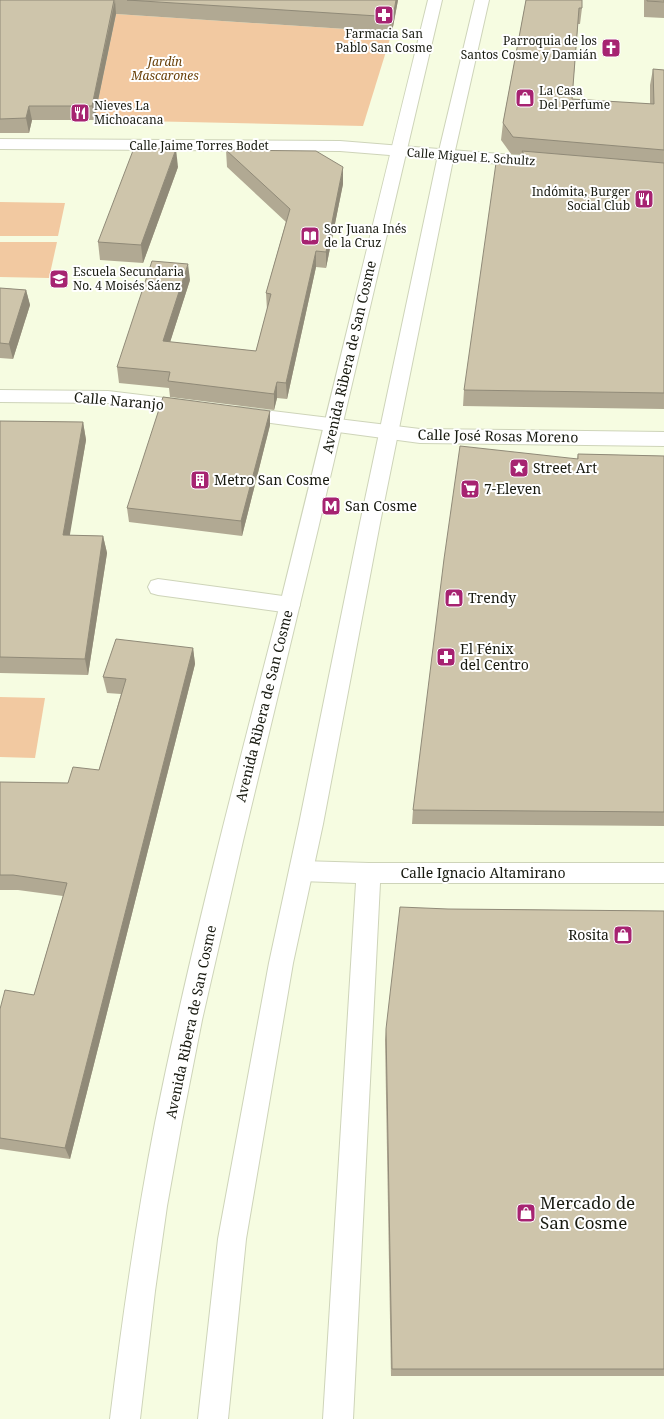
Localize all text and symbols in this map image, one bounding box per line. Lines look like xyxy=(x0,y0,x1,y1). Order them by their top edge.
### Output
pharmacy icon: Farmacia San Pablo San Cosme xyxy=(373,4,395,26)
place label: Farmacia San Pablo San Cosme xyxy=(336,25,432,56)
place label: Parroquia de los Santos Cosme y Damián xyxy=(461,32,597,63)
church icon: Parroquia de los Santos Cosme y Damián xyxy=(600,37,622,59)
park label: Jardín Mascarones xyxy=(130,53,199,84)
place label: La Casa Del Perfume xyxy=(539,82,610,113)
shop icon: La Casa Del Perfume xyxy=(514,87,536,109)
place label: Nieves La Michoacana xyxy=(94,97,164,128)
restaurant icon: Nieves La Michoacana xyxy=(69,102,91,124)
street label: Calle Jaime Torres Bodet xyxy=(129,137,269,154)
street label: Calle Miguel E. Schultz xyxy=(406,144,536,169)
place label: Indómita, Burger Social Club xyxy=(532,183,630,214)
restaurant icon: Indómita, Burger Social Club xyxy=(633,188,655,210)
place label: Sor Juana Inés de la Cruz xyxy=(324,220,406,251)
library icon: Sor Juana Inés de la Cruz xyxy=(299,225,321,247)
street label: Avenida Ribera de San Cosme xyxy=(317,259,380,455)
place label: Escuela Secundaria No. 4 Moisés Sáenz xyxy=(73,263,184,294)
school or university icon: Escuela Secundaria No. 4 Moisés Sáenz xyxy=(48,268,70,290)
street label: Calle Naranjo xyxy=(73,387,165,414)
street label: Calle José Rosas Moreno xyxy=(418,425,578,446)
place icon: Street Art xyxy=(508,457,530,479)
place label: Street Art xyxy=(533,458,597,477)
building icon: Metro San Cosme xyxy=(189,469,211,491)
place label: Metro San Cosme xyxy=(214,470,330,489)
supermarket icon: 7-Eleven xyxy=(459,478,481,500)
place label: 7-Eleven xyxy=(484,479,541,498)
metro station icon: San Cosme xyxy=(320,495,342,517)
place label: San Cosme xyxy=(345,496,417,515)
shop icon: Trendy xyxy=(443,587,465,609)
place label: Trendy xyxy=(468,588,516,607)
street label: Avenida Ribera de San Cosme xyxy=(230,608,297,804)
place label: El Fénix del Centro xyxy=(460,639,529,674)
pharmacy icon: El Fénix del Centro xyxy=(435,646,457,668)
street label: Calle Ignacio Altamirano xyxy=(401,863,566,882)
street label: Avenida Ribera de San Cosme xyxy=(161,923,220,1120)
shop icon: Rosita xyxy=(612,924,634,946)
place label: Rosita xyxy=(568,925,609,944)
place label: Mercado de San Cosme xyxy=(540,1191,635,1234)
shop icon: Mercado de San Cosme xyxy=(515,1202,537,1224)

